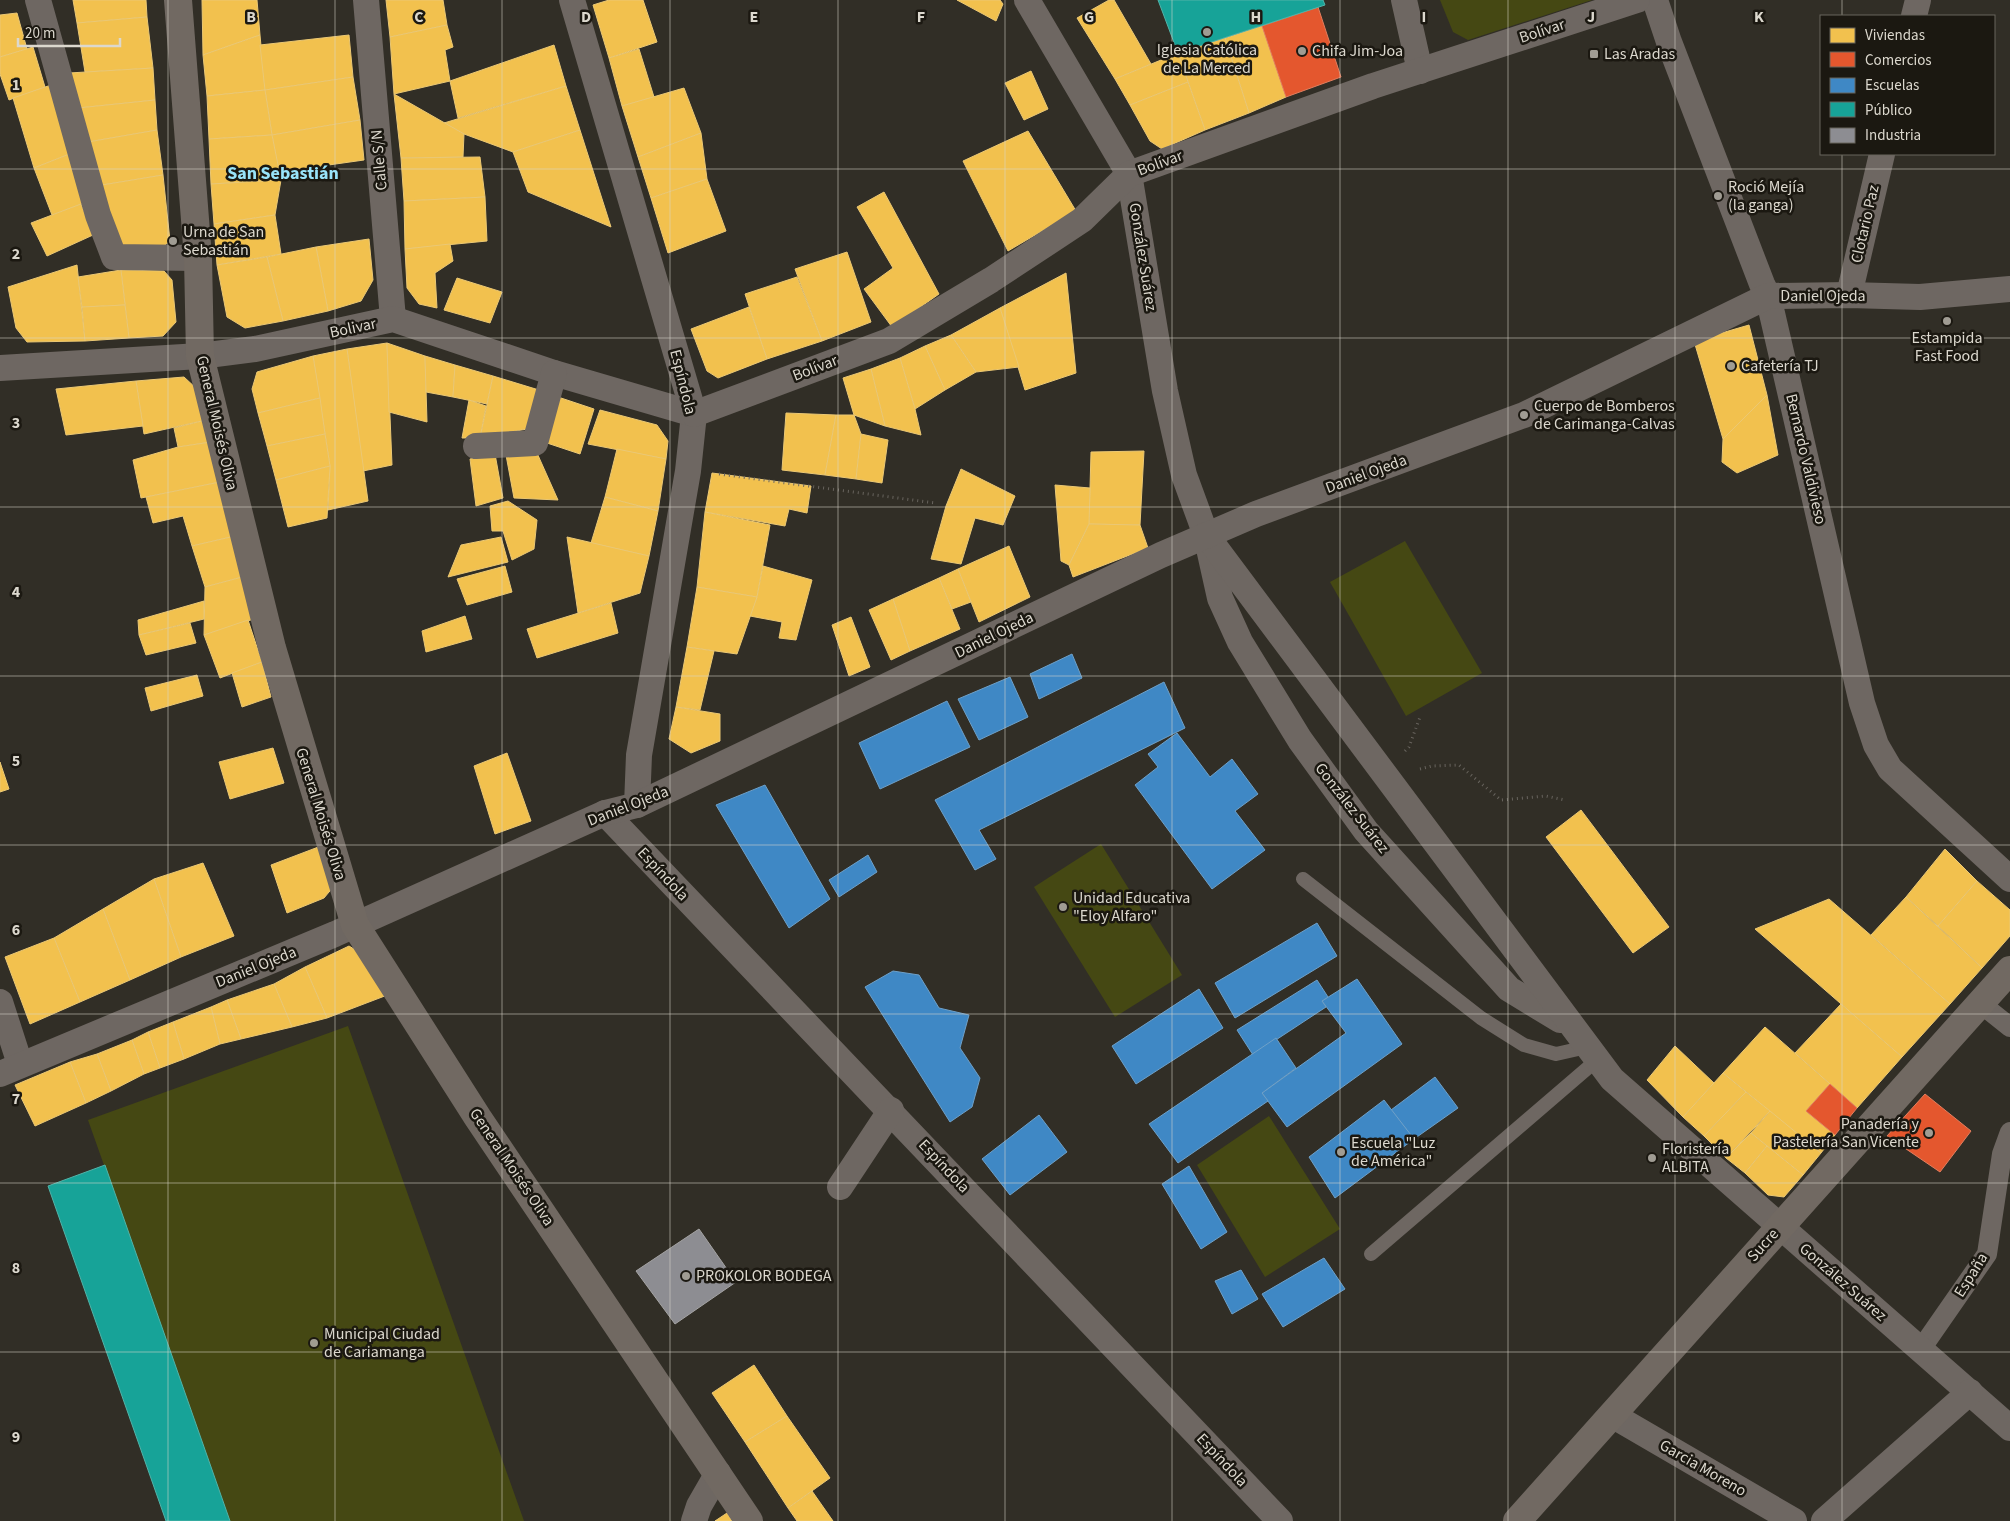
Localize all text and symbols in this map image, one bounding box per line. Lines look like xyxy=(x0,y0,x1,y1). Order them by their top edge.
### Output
text: B xyxy=(246,6,256,28)
text: C xyxy=(414,6,424,28)
text: D xyxy=(581,6,591,28)
text: E xyxy=(750,6,758,28)
text: F xyxy=(917,6,925,28)
text: G xyxy=(1084,6,1094,28)
text: H xyxy=(1251,6,1261,28)
text: I xyxy=(1422,6,1426,28)
text: J xyxy=(1587,6,1595,28)
text: K xyxy=(1754,6,1764,28)
street label: Bolívar xyxy=(1516,13,1568,49)
scale bar xyxy=(18,15,120,47)
legend xyxy=(1820,15,1995,155)
text: 20 m xyxy=(25,23,55,44)
text: Viviendas xyxy=(1865,25,1925,46)
marker: Iglesia Católica de La Merced xyxy=(1201,26,1213,38)
place label: Iglesia Católica de La Merced xyxy=(1157,39,1257,79)
place label: Chifa Jim-Joa xyxy=(1312,40,1403,62)
place label: Las Aradas xyxy=(1604,43,1676,65)
marker: Chifa Jim-Joa xyxy=(1296,45,1308,57)
marker: Las Aradas xyxy=(1588,48,1600,60)
text: Comercios xyxy=(1865,50,1932,71)
text: 1 xyxy=(12,74,20,96)
text: Escuelas xyxy=(1865,75,1919,96)
text: Público xyxy=(1865,100,1912,121)
text: Industria xyxy=(1865,125,1921,146)
street label: Calle S/N xyxy=(365,129,393,191)
street label: Bolívar xyxy=(1134,144,1186,181)
district label: San Sebastián xyxy=(227,161,339,186)
place label: Roció Mejía (la ganga) xyxy=(1728,176,1804,216)
street label: Clotario Paz xyxy=(1845,183,1885,265)
marker: Roció Mejía (la ganga) xyxy=(1712,190,1724,202)
street label: González Suárez xyxy=(1124,201,1162,313)
place label: Urna de San Sebastián xyxy=(183,221,264,261)
marker: Urna de San Sebastián xyxy=(167,235,179,247)
text: 2 xyxy=(12,243,20,265)
street label: Daniel Ojeda xyxy=(1780,285,1866,307)
street label: Bolivar xyxy=(328,312,379,344)
marker: Estampida Fast Food xyxy=(1941,315,1953,327)
place label: Estampida Fast Food xyxy=(1912,327,1982,367)
street label: Espíndola xyxy=(664,347,702,417)
street label: Bolívar xyxy=(789,349,841,387)
street label: General Moisés Oliva xyxy=(191,353,243,493)
place label: Cafetería TJ xyxy=(1741,355,1819,377)
marker: Cafetería TJ xyxy=(1725,360,1737,372)
street label: Bernardo Valdivieso xyxy=(1780,392,1832,526)
place label: Cuerpo de Bomberos de Carimanga-Calvas xyxy=(1534,395,1675,435)
marker: Cuerpo de Bomberos de Carimanga-Calvas xyxy=(1518,409,1530,421)
text: 3 xyxy=(12,412,20,434)
street label: Daniel Ojeda xyxy=(1322,449,1410,499)
text: 4 xyxy=(12,581,21,603)
street label: Daniel Ojeda xyxy=(951,606,1037,664)
street label: General Moisés Oliva xyxy=(290,745,352,883)
text: 5 xyxy=(12,750,20,772)
street label: González Suárez xyxy=(1310,758,1394,858)
street label: Daniel Ojeda xyxy=(584,780,672,832)
street label: Espíndola xyxy=(632,842,694,906)
place label: Unidad Educativa "Eloy Alfaro" xyxy=(1073,887,1190,927)
marker: Unidad Educativa "Eloy Alfaro" xyxy=(1057,901,1069,913)
text: 6 xyxy=(12,919,20,941)
street label: Daniel Ojeda xyxy=(212,941,300,993)
text: 7 xyxy=(12,1088,20,1110)
street label: General Moisés Oliva xyxy=(464,1104,560,1230)
place label: Panadería y Pastelería San Vicente xyxy=(1773,1113,1920,1153)
marker: Panadería y Pastelería San Vicente xyxy=(1923,1127,1935,1139)
place label: Escuela "Luz de América" xyxy=(1351,1132,1436,1172)
street label: Espíndola xyxy=(913,1134,975,1198)
place label: Floristería ALBITA xyxy=(1662,1138,1729,1178)
marker: Escuela "Luz de América" xyxy=(1335,1146,1347,1158)
marker: Floristería ALBITA xyxy=(1646,1152,1658,1164)
street label: Sucre xyxy=(1742,1224,1784,1266)
street label: González Suárez xyxy=(1795,1238,1892,1326)
street label: España xyxy=(1949,1249,1993,1301)
text: 8 xyxy=(12,1257,20,1279)
place label: PROKOLOR BODEGA xyxy=(696,1265,832,1287)
marker: PROKOLOR BODEGA xyxy=(680,1270,692,1282)
place label: Municipal Ciudad de Cariamanga xyxy=(324,1323,440,1363)
marker: Municipal Ciudad de Cariamanga xyxy=(308,1337,320,1349)
text: 9 xyxy=(12,1426,20,1448)
street label: Espíndola xyxy=(1191,1428,1253,1492)
street label: Garcia Moreno xyxy=(1656,1434,1750,1502)

